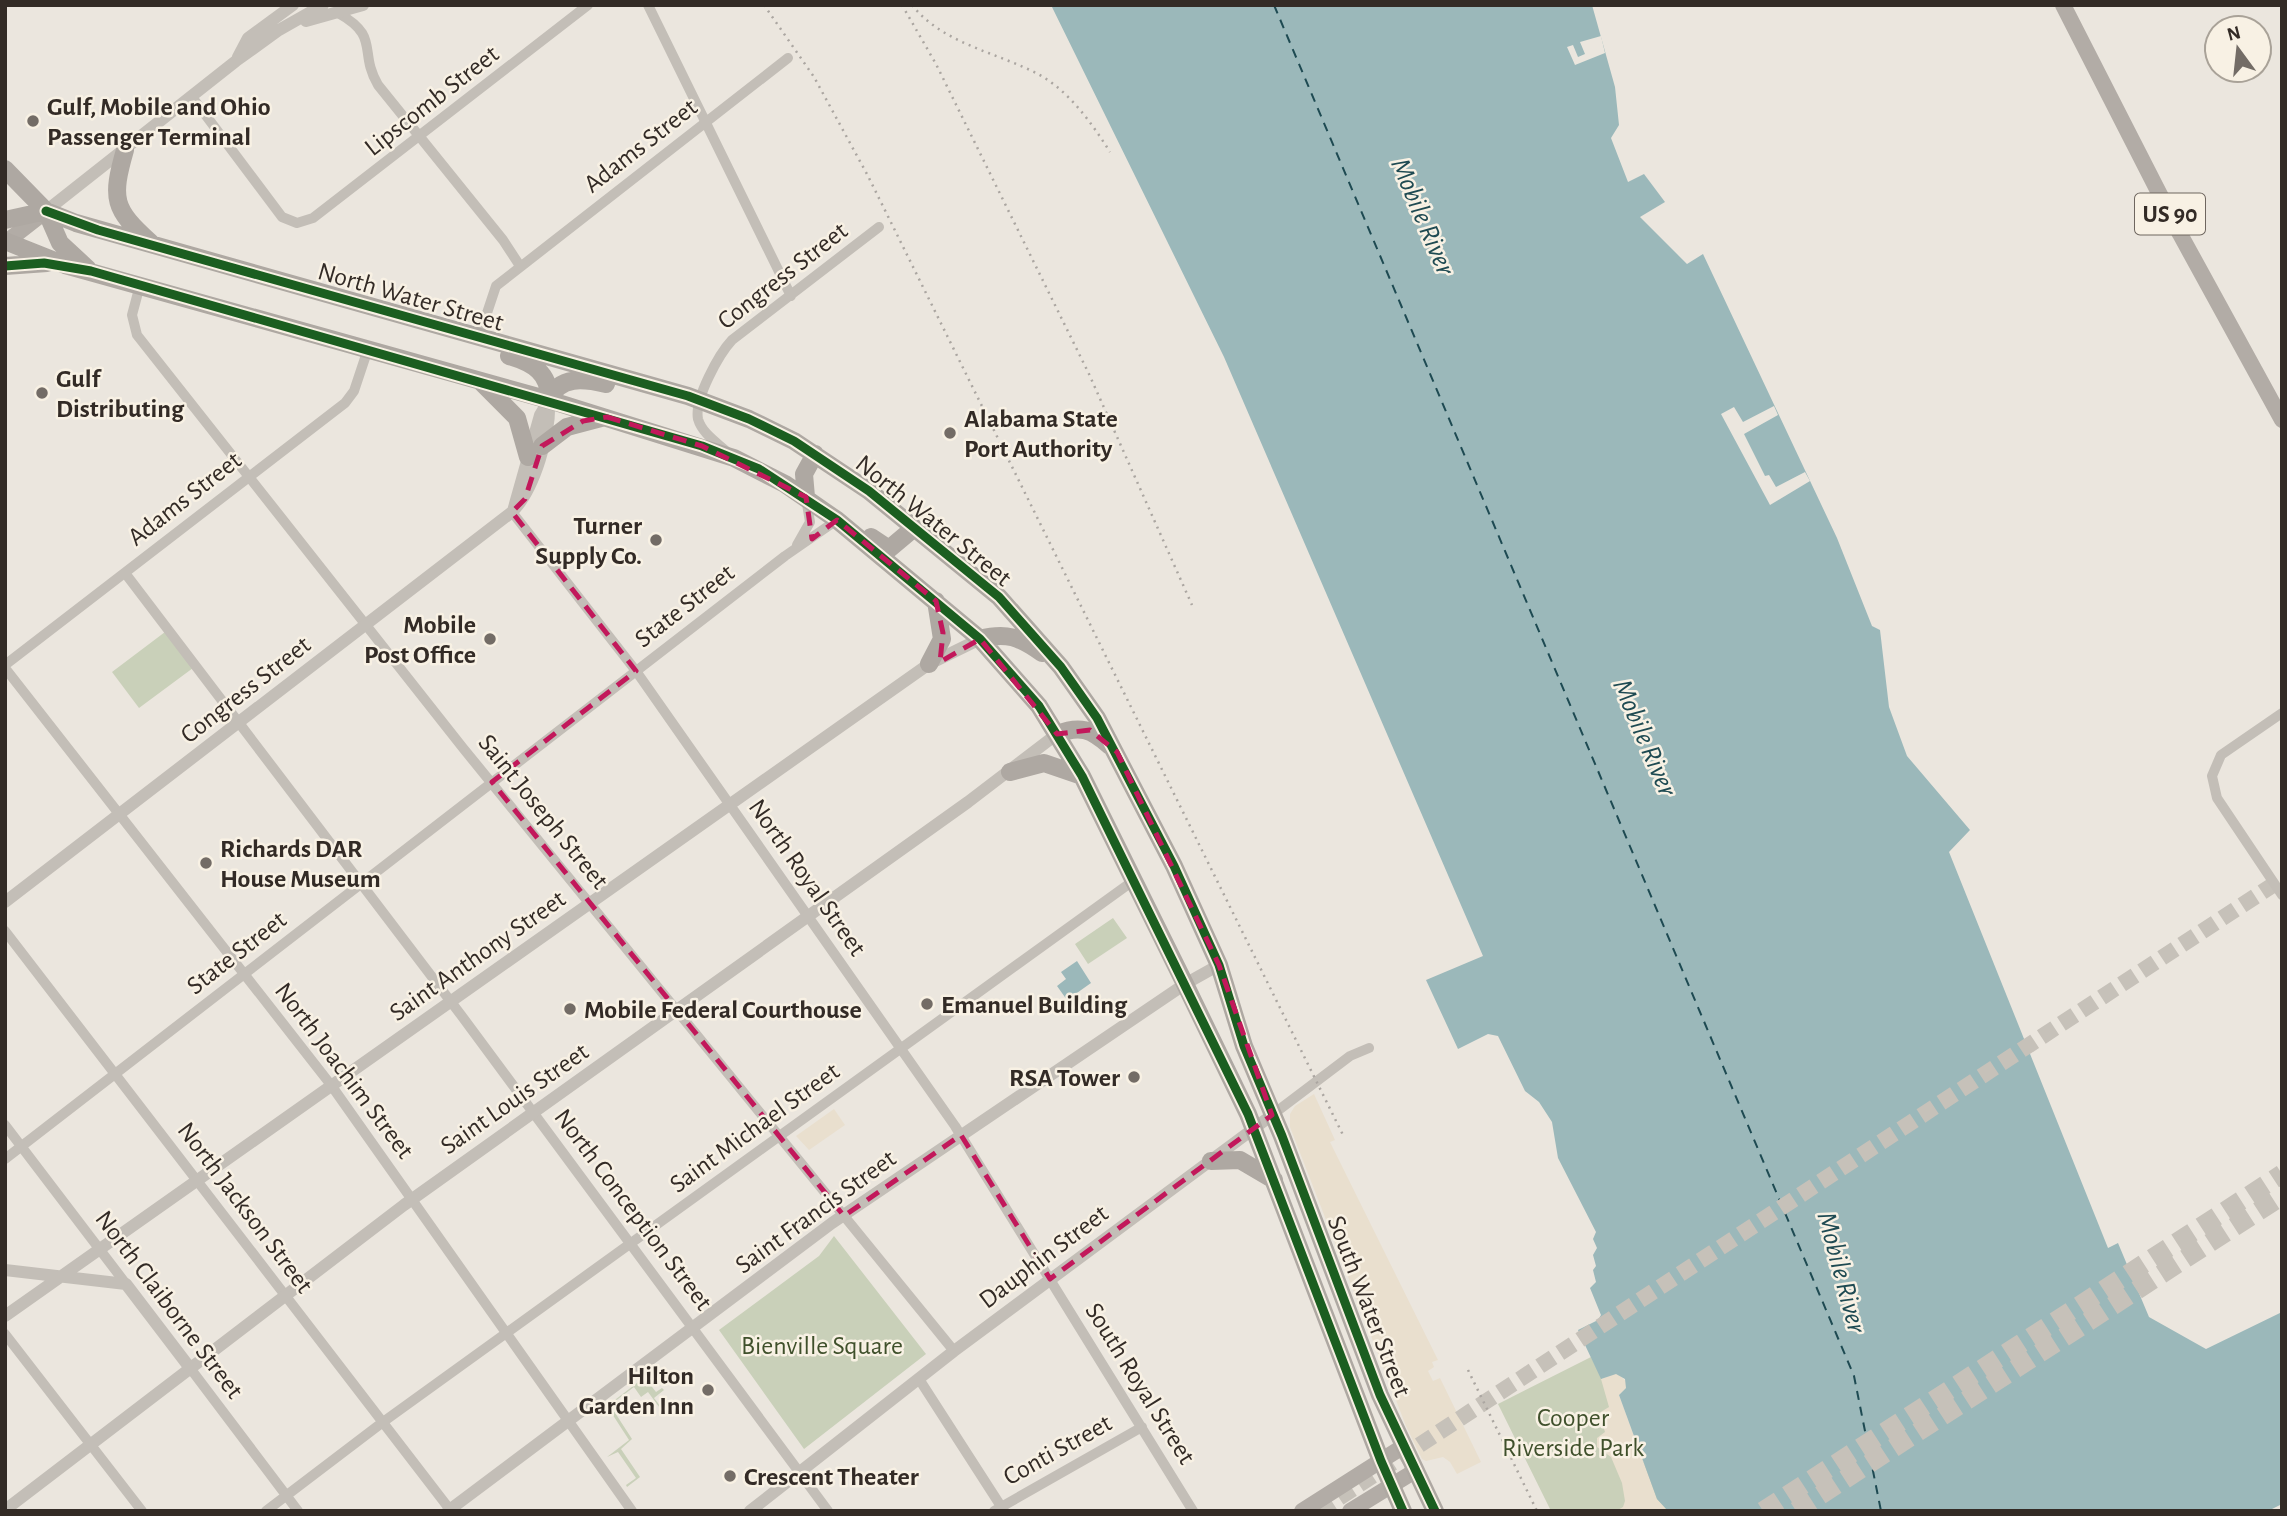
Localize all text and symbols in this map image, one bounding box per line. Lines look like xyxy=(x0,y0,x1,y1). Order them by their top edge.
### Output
north arrow xyxy=(2203,14,2273,84)
text: N xyxy=(2225,23,2243,45)
street label: Lipscomb Street xyxy=(360,41,504,161)
place label: Gulf, Mobile and Ohio Passenger Terminal xyxy=(47,94,271,150)
street label: Adams Street xyxy=(579,94,702,198)
marker: Gulf, Mobile and Ohio Passenger Terminal xyxy=(25,113,41,129)
water label: Mobile River xyxy=(1385,154,1460,280)
road number: US 90 xyxy=(2135,194,2205,234)
street label: Congress Street xyxy=(713,217,852,334)
street label: North Water Street xyxy=(315,258,507,336)
place label: Gulf Distributing xyxy=(56,366,185,422)
marker: Gulf Distributing xyxy=(34,385,50,401)
place label: Alabama State Port Authority xyxy=(964,406,1118,462)
marker: Alabama State Port Authority xyxy=(942,425,958,441)
street label: Adams Street xyxy=(123,447,246,551)
street label: North Water Street xyxy=(851,450,1016,591)
place label: Turner Supply Co. xyxy=(535,513,642,569)
marker: Turner Supply Co. xyxy=(648,532,664,548)
street label: State Street xyxy=(630,559,739,652)
place label: Mobile Post Office xyxy=(364,612,476,668)
street label: Congress Street xyxy=(176,631,315,748)
marker: Mobile Post Office xyxy=(482,631,498,647)
water label: Mobile River xyxy=(1607,675,1682,801)
street label: Saint Joseph Street xyxy=(473,730,613,894)
street label: North Royal Street xyxy=(744,794,871,961)
place label: Richards DAR House Museum xyxy=(220,836,381,892)
marker: Richards DAR House Museum xyxy=(198,855,214,871)
street label: Saint Anthony Street xyxy=(385,885,570,1026)
street label: State Street xyxy=(182,906,291,999)
street label: North Joachim Street xyxy=(270,978,419,1163)
place label: Emanuel Building xyxy=(941,992,1128,1018)
marker: Emanuel Building xyxy=(919,996,935,1012)
place label: Mobile Federal Courthouse xyxy=(584,997,862,1023)
marker: Mobile Federal Courthouse xyxy=(562,1001,578,1017)
street label: Saint Louis Street xyxy=(436,1038,593,1159)
street label: Saint Michael Street xyxy=(665,1058,844,1198)
place label: RSA Tower xyxy=(1009,1065,1120,1091)
marker: RSA Tower xyxy=(1126,1069,1142,1085)
street label: North Conception Street xyxy=(549,1104,717,1315)
street label: North Jackson Street xyxy=(173,1117,318,1298)
street label: Saint Francis Street xyxy=(731,1145,901,1278)
street label: Dauphin Street xyxy=(974,1200,1113,1314)
street label: North Claiborne Street xyxy=(90,1206,248,1403)
water label: Mobile River xyxy=(1812,1209,1871,1337)
street label: South Water Street xyxy=(1323,1212,1416,1400)
street label: South Royal Street xyxy=(1080,1298,1200,1469)
park label: Bienville Square xyxy=(741,1333,903,1359)
place label: Hilton Garden Inn xyxy=(579,1363,694,1419)
marker: Hilton Garden Inn xyxy=(700,1382,716,1398)
park label: Cooper Riverside Park xyxy=(1502,1405,1644,1461)
street label: Conti Street xyxy=(999,1410,1116,1490)
place label: Crescent Theater xyxy=(744,1464,919,1490)
marker: Crescent Theater xyxy=(722,1468,738,1484)

